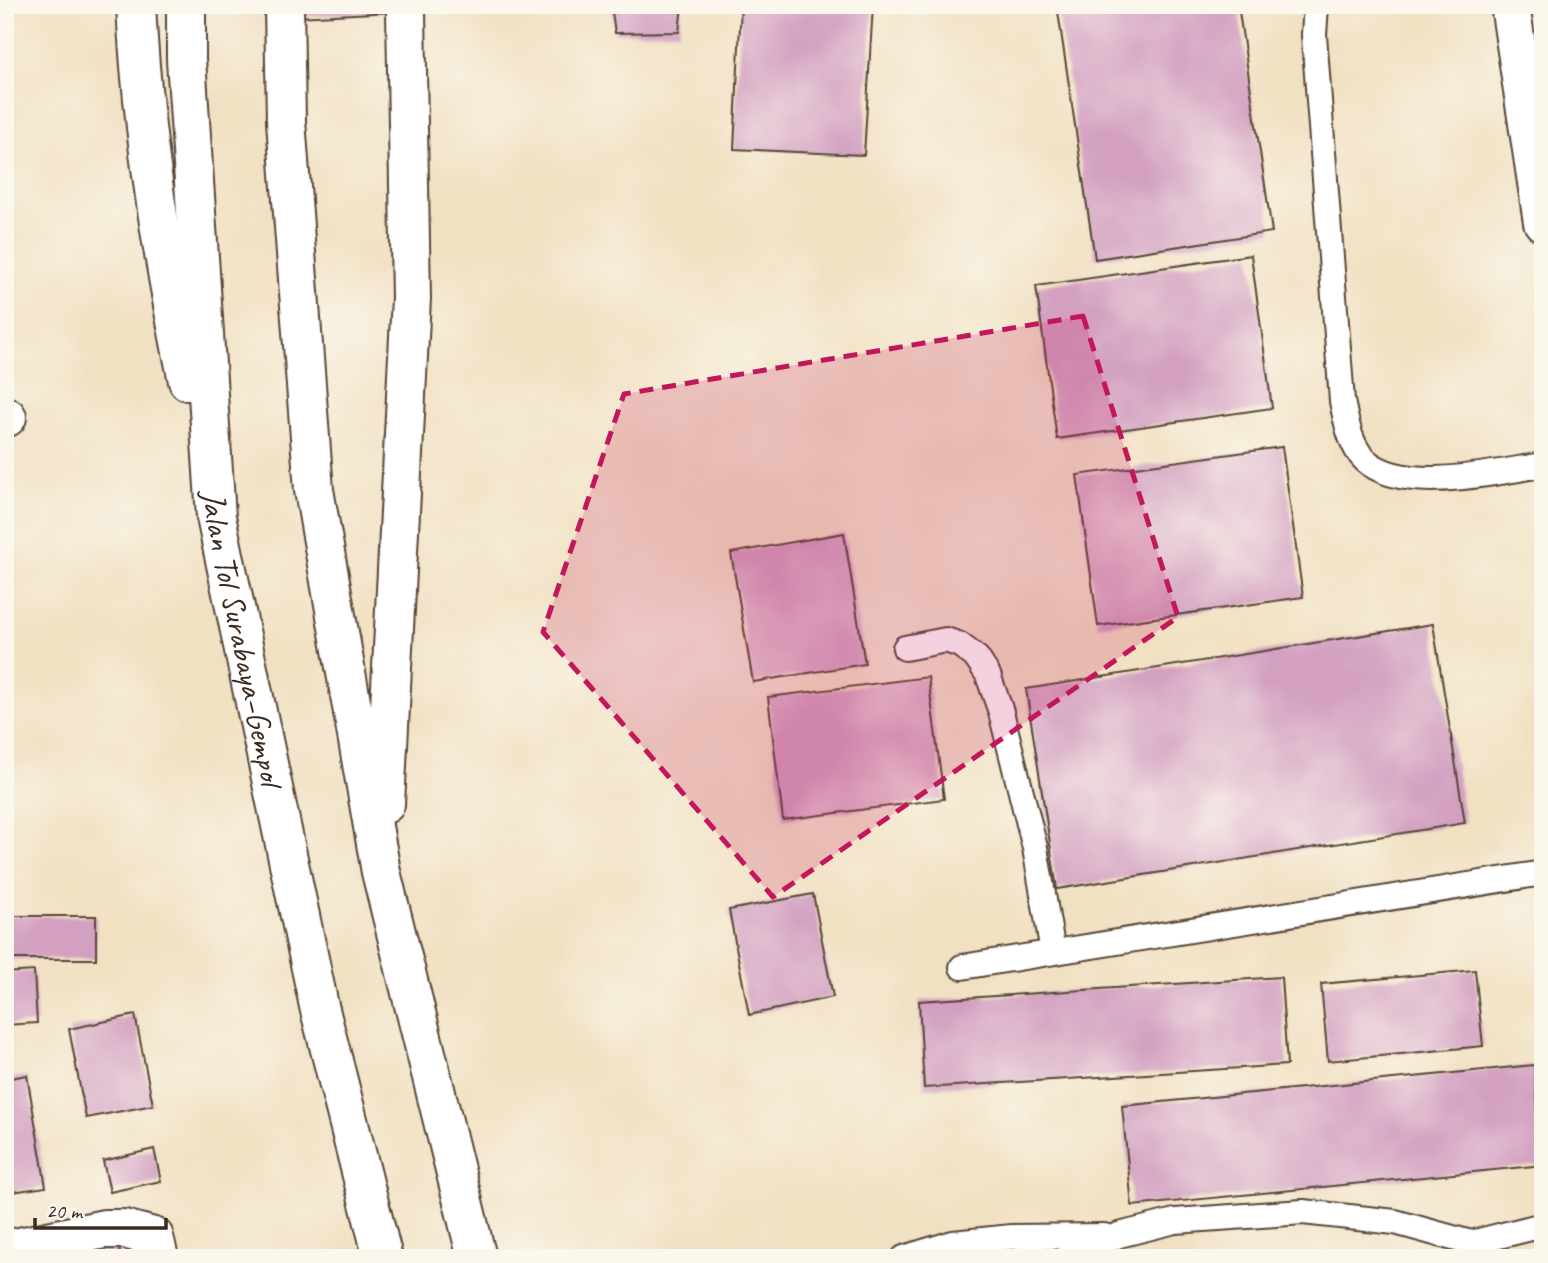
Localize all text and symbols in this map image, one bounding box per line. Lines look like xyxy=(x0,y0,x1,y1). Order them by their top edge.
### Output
street label: Jalan Tol Surabaya–Gempol xyxy=(193,488,294,794)
scale bar xyxy=(35,1186,166,1230)
text: 20 m xyxy=(46,1198,84,1224)

